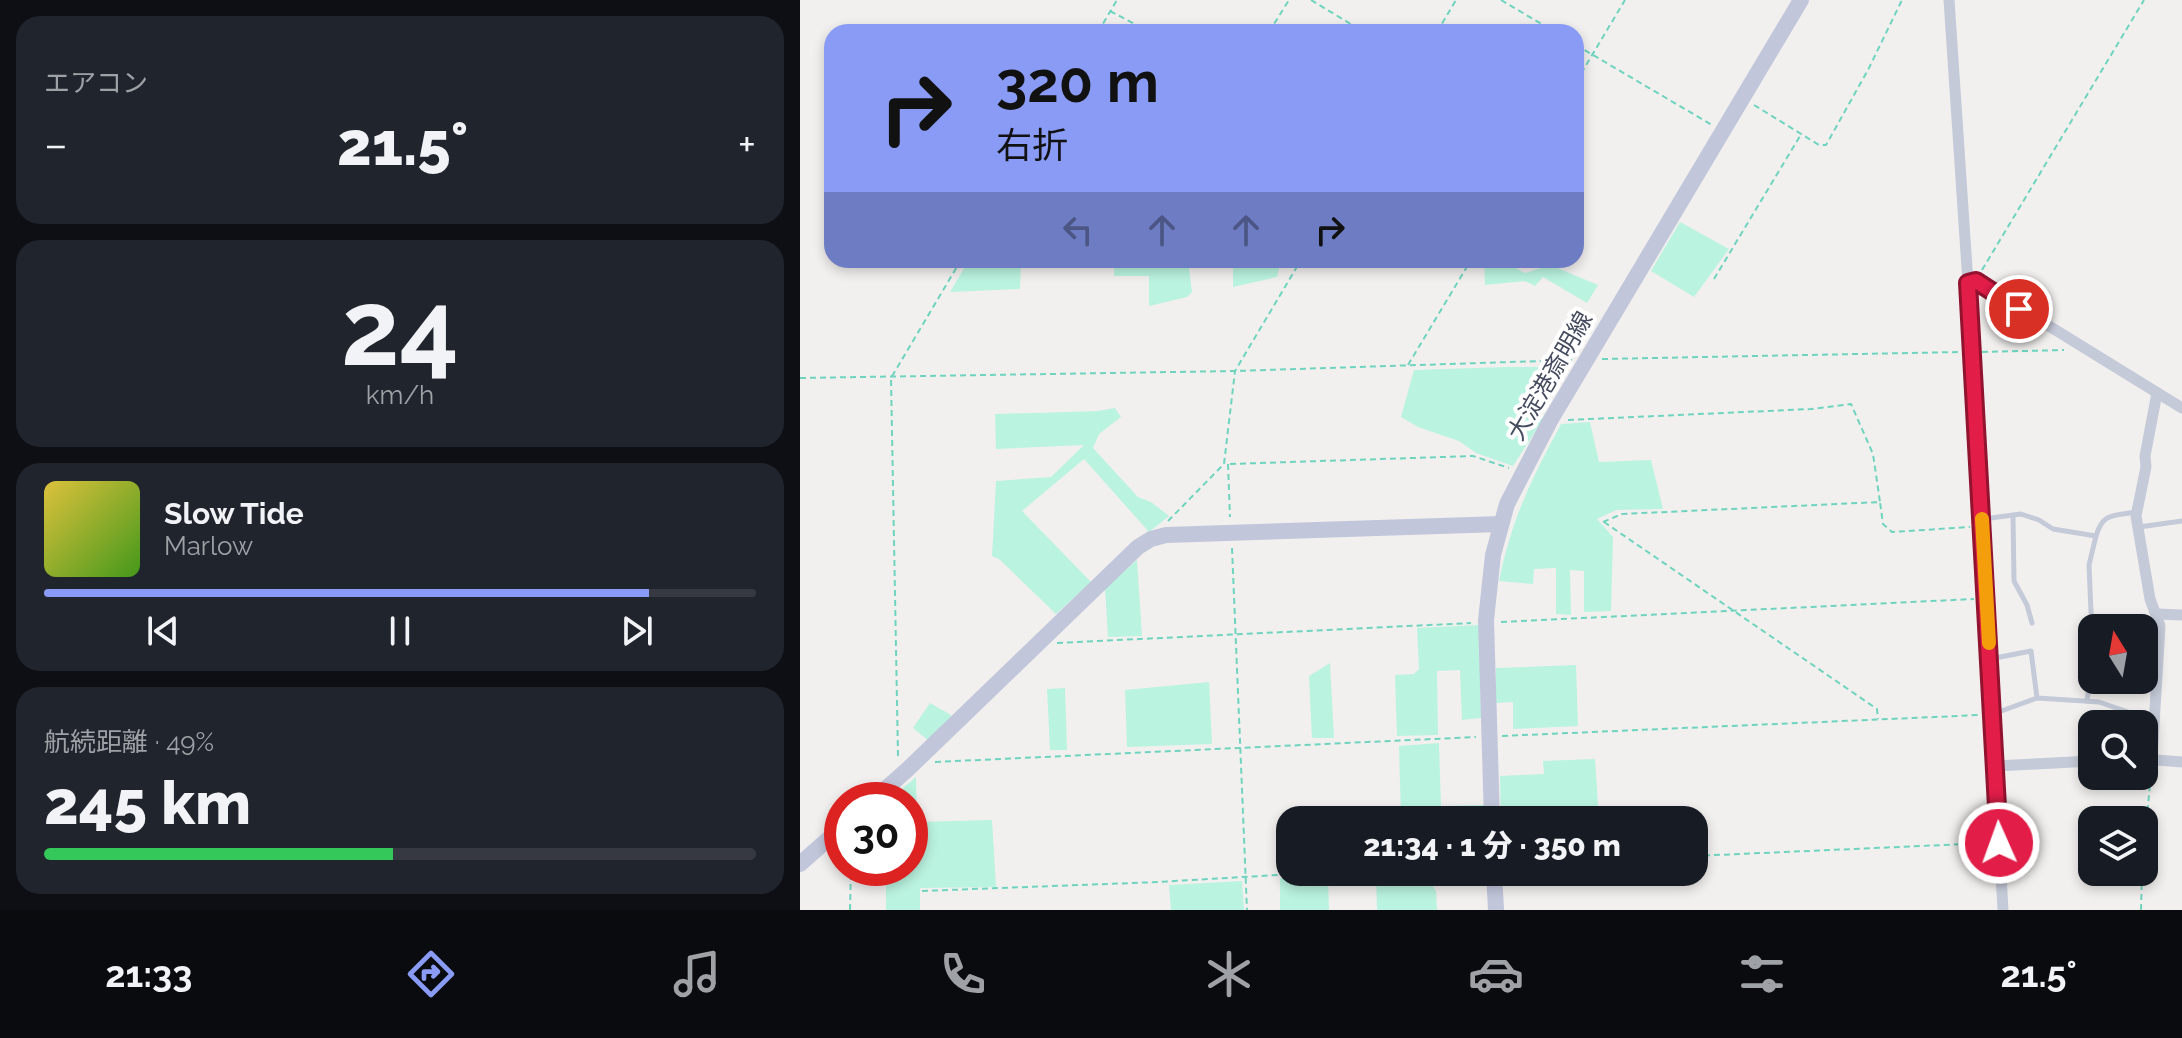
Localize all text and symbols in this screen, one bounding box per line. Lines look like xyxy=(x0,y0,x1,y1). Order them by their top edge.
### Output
text: 320 m xyxy=(996,49,1159,115)
icon: right xyxy=(864,56,968,160)
text: エアコン xyxy=(44,68,148,98)
text: 21.5° xyxy=(337,109,468,179)
text: − xyxy=(44,119,68,170)
text: + xyxy=(738,119,756,170)
text: 右折 xyxy=(996,124,1068,166)
icon: left xyxy=(1056,208,1100,252)
icon: ahead xyxy=(1140,208,1184,252)
icon: ahead xyxy=(1224,208,1268,252)
icon: right xyxy=(1308,208,1352,252)
text: 24 xyxy=(341,267,459,389)
pin xyxy=(1985,275,2053,343)
icon: arrive xyxy=(1997,287,2041,331)
street label: 大淀港斎明線 xyxy=(1501,306,1598,445)
text: km/h xyxy=(366,380,434,410)
text: Slow Tide xyxy=(164,496,304,531)
text: Marlow xyxy=(164,531,253,561)
icon: previous xyxy=(141,609,185,653)
icon: pause xyxy=(378,609,422,653)
icon: next xyxy=(615,609,659,653)
north arrow xyxy=(2078,614,2158,694)
map controls xyxy=(2078,614,2158,886)
button: search xyxy=(2078,710,2158,790)
text: 航続距離 · 49% xyxy=(44,727,214,757)
text: 245 km xyxy=(44,768,251,838)
speed limit sign: 30 xyxy=(824,782,928,886)
position arrow xyxy=(1957,801,2041,885)
button: layers xyxy=(2078,806,2158,886)
text: 21:34 · 1 分 · 350 m xyxy=(1363,828,1621,863)
icon: directions xyxy=(403,946,459,1002)
icon: music xyxy=(669,946,725,1002)
icon: phone xyxy=(935,946,991,1002)
icon: climate xyxy=(1201,946,1257,1002)
icon: car xyxy=(1468,946,1524,1002)
icon: filters xyxy=(1734,946,1790,1002)
text: 21:33 xyxy=(105,953,192,995)
text: 21.5° xyxy=(2000,953,2077,995)

